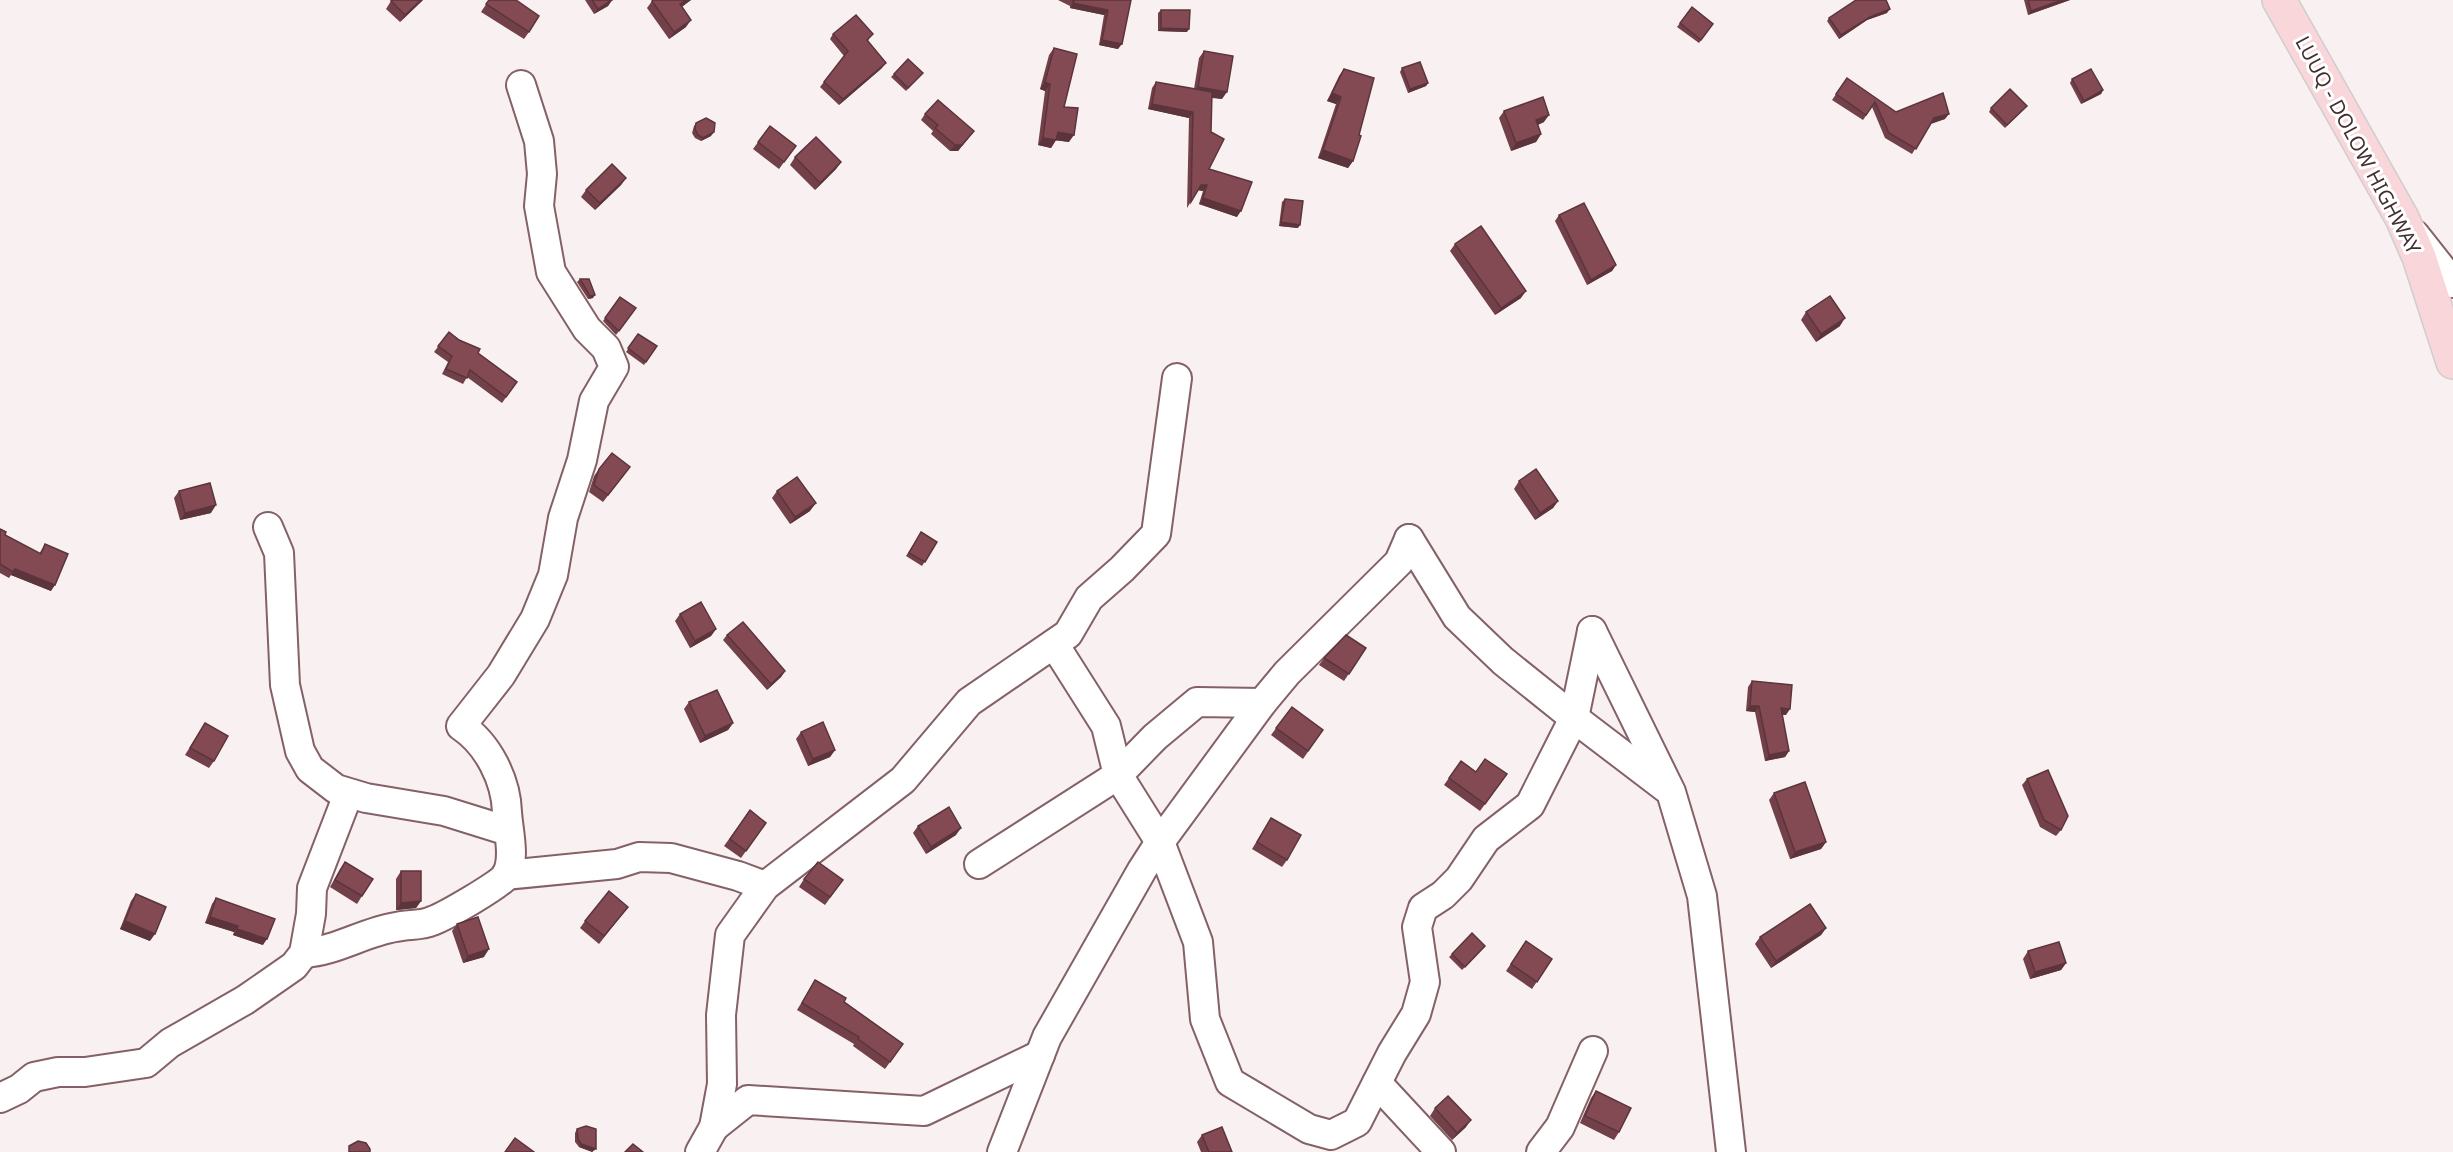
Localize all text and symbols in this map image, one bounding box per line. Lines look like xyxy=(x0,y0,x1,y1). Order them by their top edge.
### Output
street label: LUUQ - DOLOW HIGHWAY xyxy=(2289,31,2428,259)

